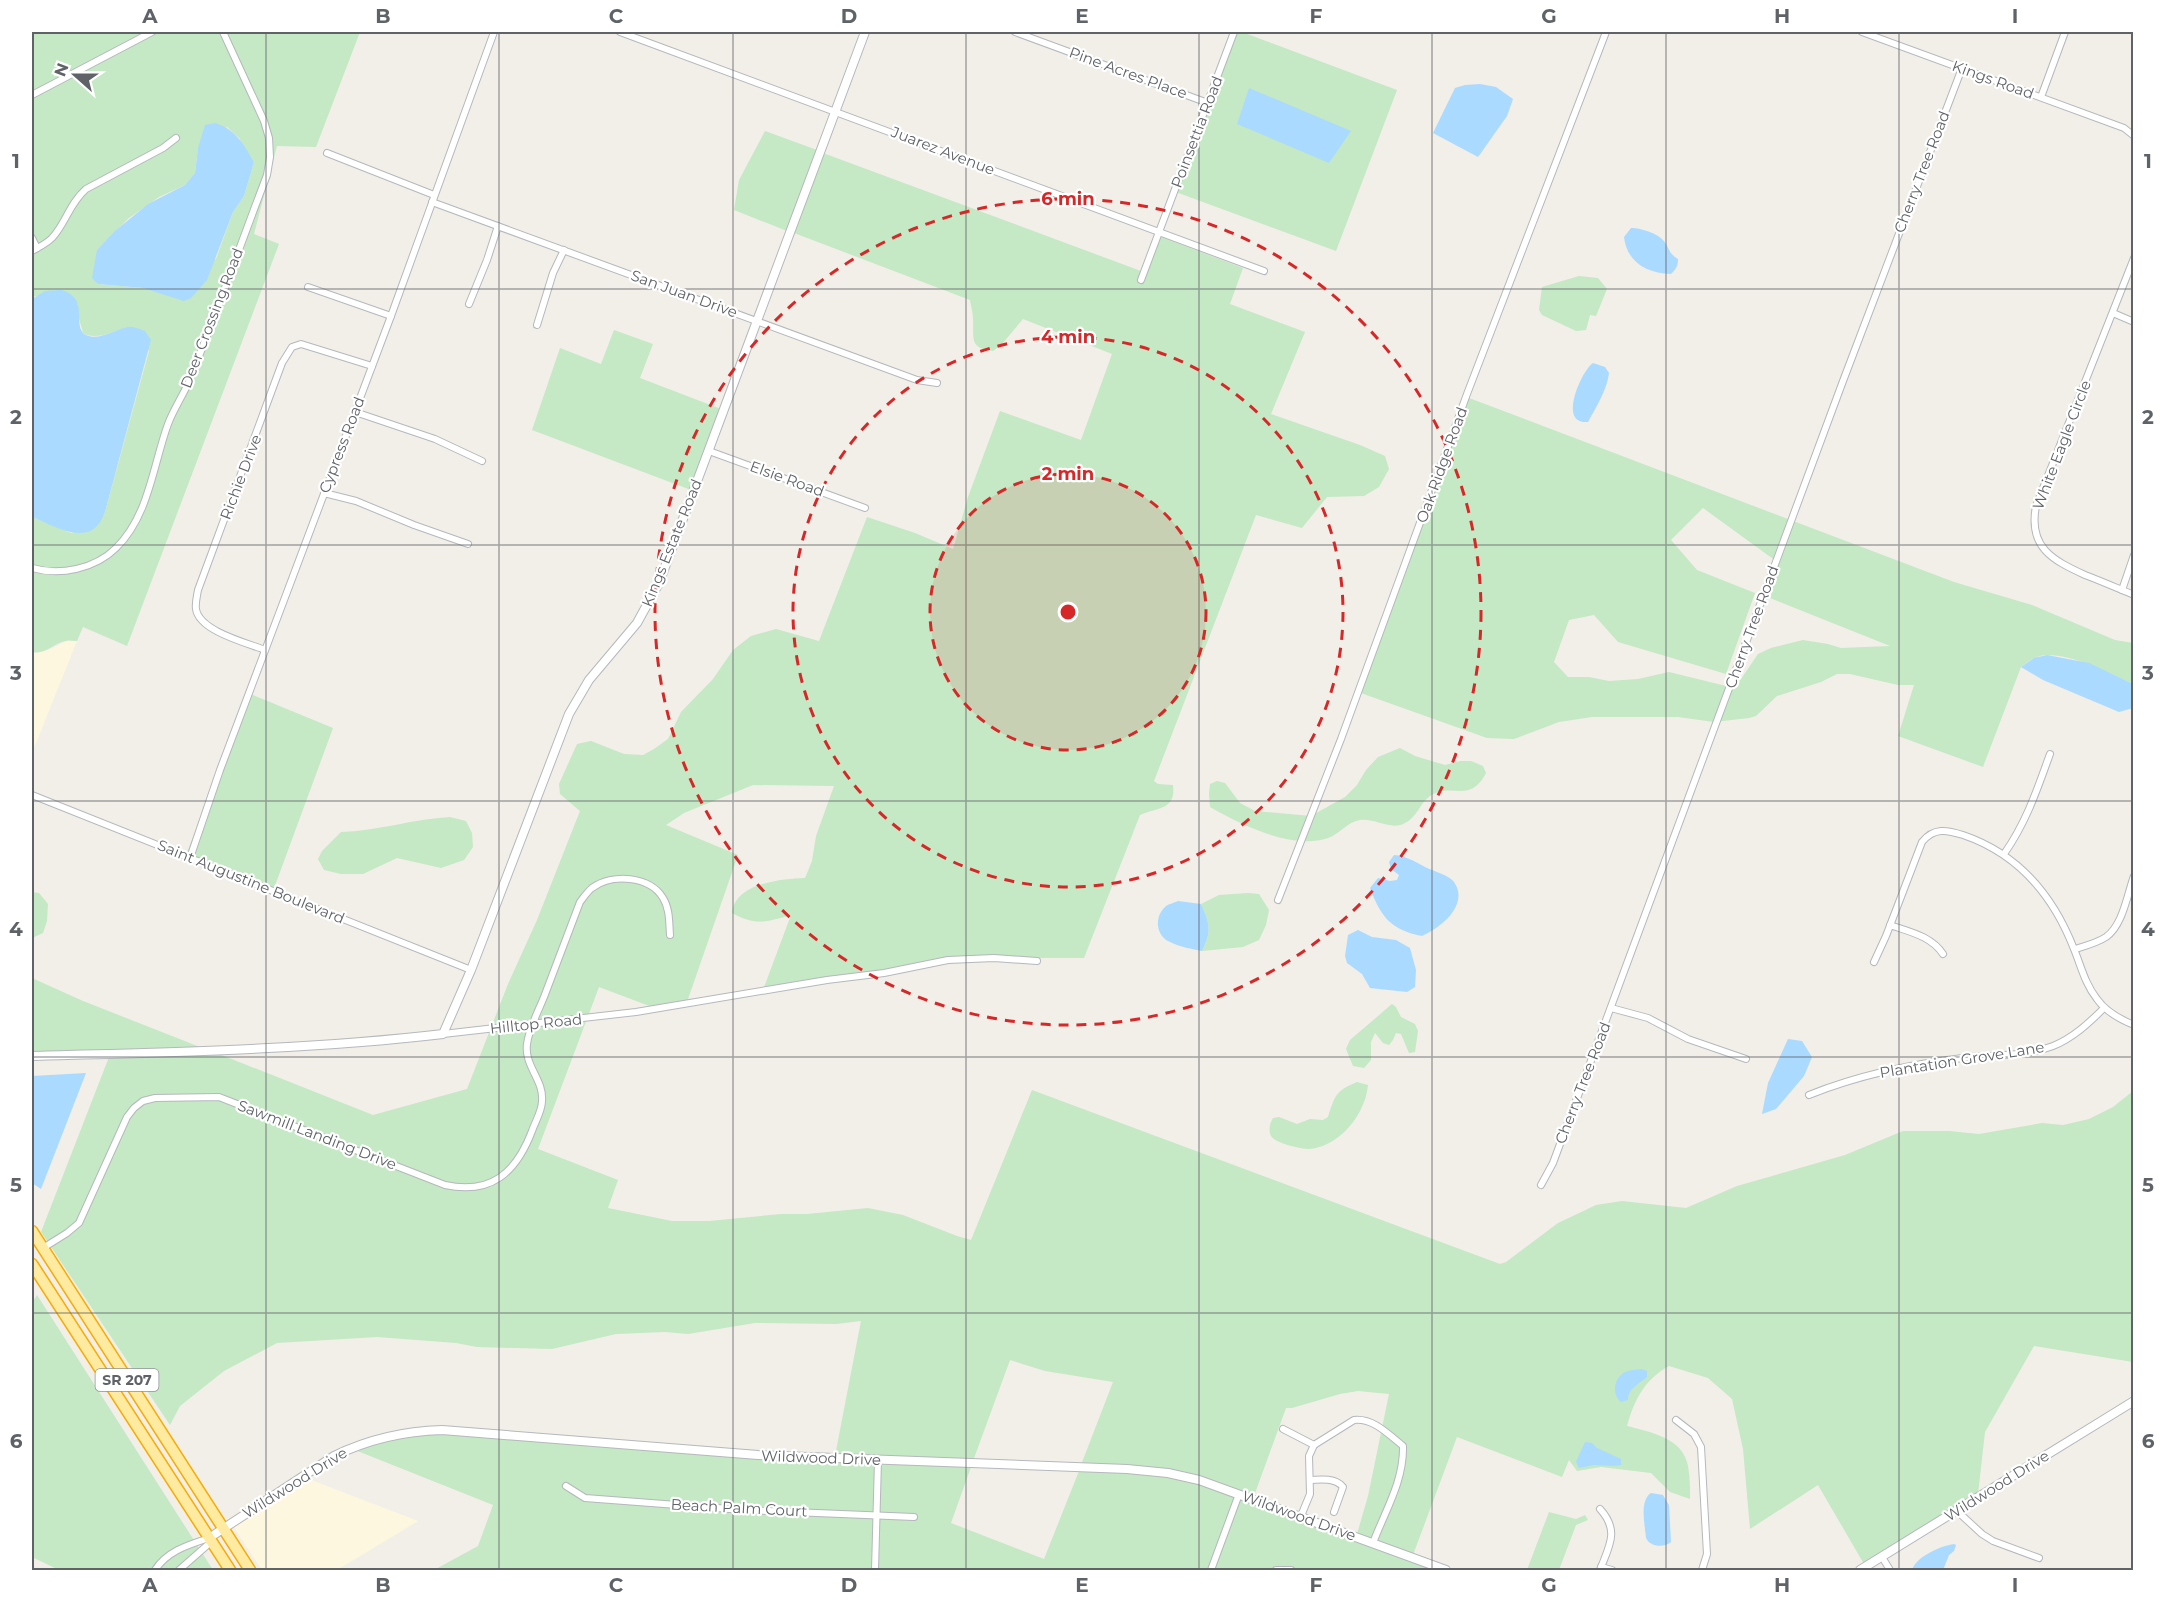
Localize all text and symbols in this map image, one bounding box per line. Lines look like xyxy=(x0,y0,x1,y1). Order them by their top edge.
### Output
text: A xyxy=(141,4,158,28)
text: B xyxy=(375,4,391,28)
text: C xyxy=(609,4,624,28)
text: D xyxy=(841,4,857,28)
text: E xyxy=(1075,4,1089,28)
text: F xyxy=(1310,4,1323,28)
text: G xyxy=(1541,4,1557,28)
text: H xyxy=(1774,4,1790,28)
text: I xyxy=(2012,4,2018,28)
street label: Pine Acres Place xyxy=(1067,42,1190,103)
north arrow xyxy=(45,45,105,105)
street label: Kings Road xyxy=(1950,56,2037,103)
text: N xyxy=(50,60,73,79)
street label: Poinsettia Road xyxy=(1166,73,1227,191)
street label: Cherry Tree Road xyxy=(1890,108,1954,236)
street label: Juarez Avenue xyxy=(888,122,998,179)
text: 1 xyxy=(12,149,20,173)
text: 1 xyxy=(2144,149,2152,173)
text: 6 min xyxy=(1041,188,1095,210)
street label: Deer Crossing Road xyxy=(176,245,247,391)
street label: San Juan Drive xyxy=(628,265,740,322)
text: 4 min xyxy=(1041,326,1095,348)
street label: White Eagle Circle xyxy=(2028,377,2095,512)
street label: Cypress Road xyxy=(314,394,369,496)
street label: Oak Ridge Road xyxy=(1412,404,1471,525)
text: 2 xyxy=(10,405,22,429)
text: 2 xyxy=(2142,405,2154,429)
street label: Richie Drive xyxy=(216,432,265,522)
street label: Elsie Road xyxy=(747,456,827,501)
text: 2 min xyxy=(1042,463,1094,485)
street label: Kings Estate Road xyxy=(637,476,706,610)
street label: Cherry Tree Road xyxy=(1721,563,1783,691)
centre of rings xyxy=(1058,602,1078,622)
text: 3 xyxy=(9,661,22,685)
text: 3 xyxy=(2141,661,2154,685)
street label: Saint Augustine Boulevard xyxy=(155,835,348,928)
text: 4 xyxy=(9,917,23,941)
text: 4 xyxy=(2141,917,2155,941)
street label: Hilltop Road xyxy=(489,1009,583,1038)
street label: Cherry Tree Road xyxy=(1551,1019,1615,1147)
street label: Plantation Grove Lane xyxy=(1878,1037,2046,1082)
street label: Sawmill Landing Drive xyxy=(235,1095,399,1174)
text: 5 xyxy=(10,1173,22,1197)
text: 5 xyxy=(2142,1173,2154,1197)
road number: SR 207 xyxy=(96,1369,158,1391)
text: 6 xyxy=(10,1429,23,1453)
text: 6 xyxy=(2142,1429,2155,1453)
street label: Wildwood Drive xyxy=(239,1443,351,1522)
street label: Wildwood Drive xyxy=(761,1446,881,1469)
street label: Wildwood Drive xyxy=(1941,1446,2053,1525)
street label: Wildwood Drive xyxy=(1240,1486,1359,1545)
street label: Beach Palm Court xyxy=(670,1494,808,1521)
text: A xyxy=(141,1573,158,1597)
text: B xyxy=(375,1573,391,1597)
text: C xyxy=(609,1573,624,1597)
text: D xyxy=(841,1573,857,1597)
text: E xyxy=(1075,1573,1089,1597)
text: F xyxy=(1310,1573,1323,1597)
text: G xyxy=(1541,1573,1557,1597)
text: H xyxy=(1774,1573,1790,1597)
text: I xyxy=(2012,1573,2018,1597)

